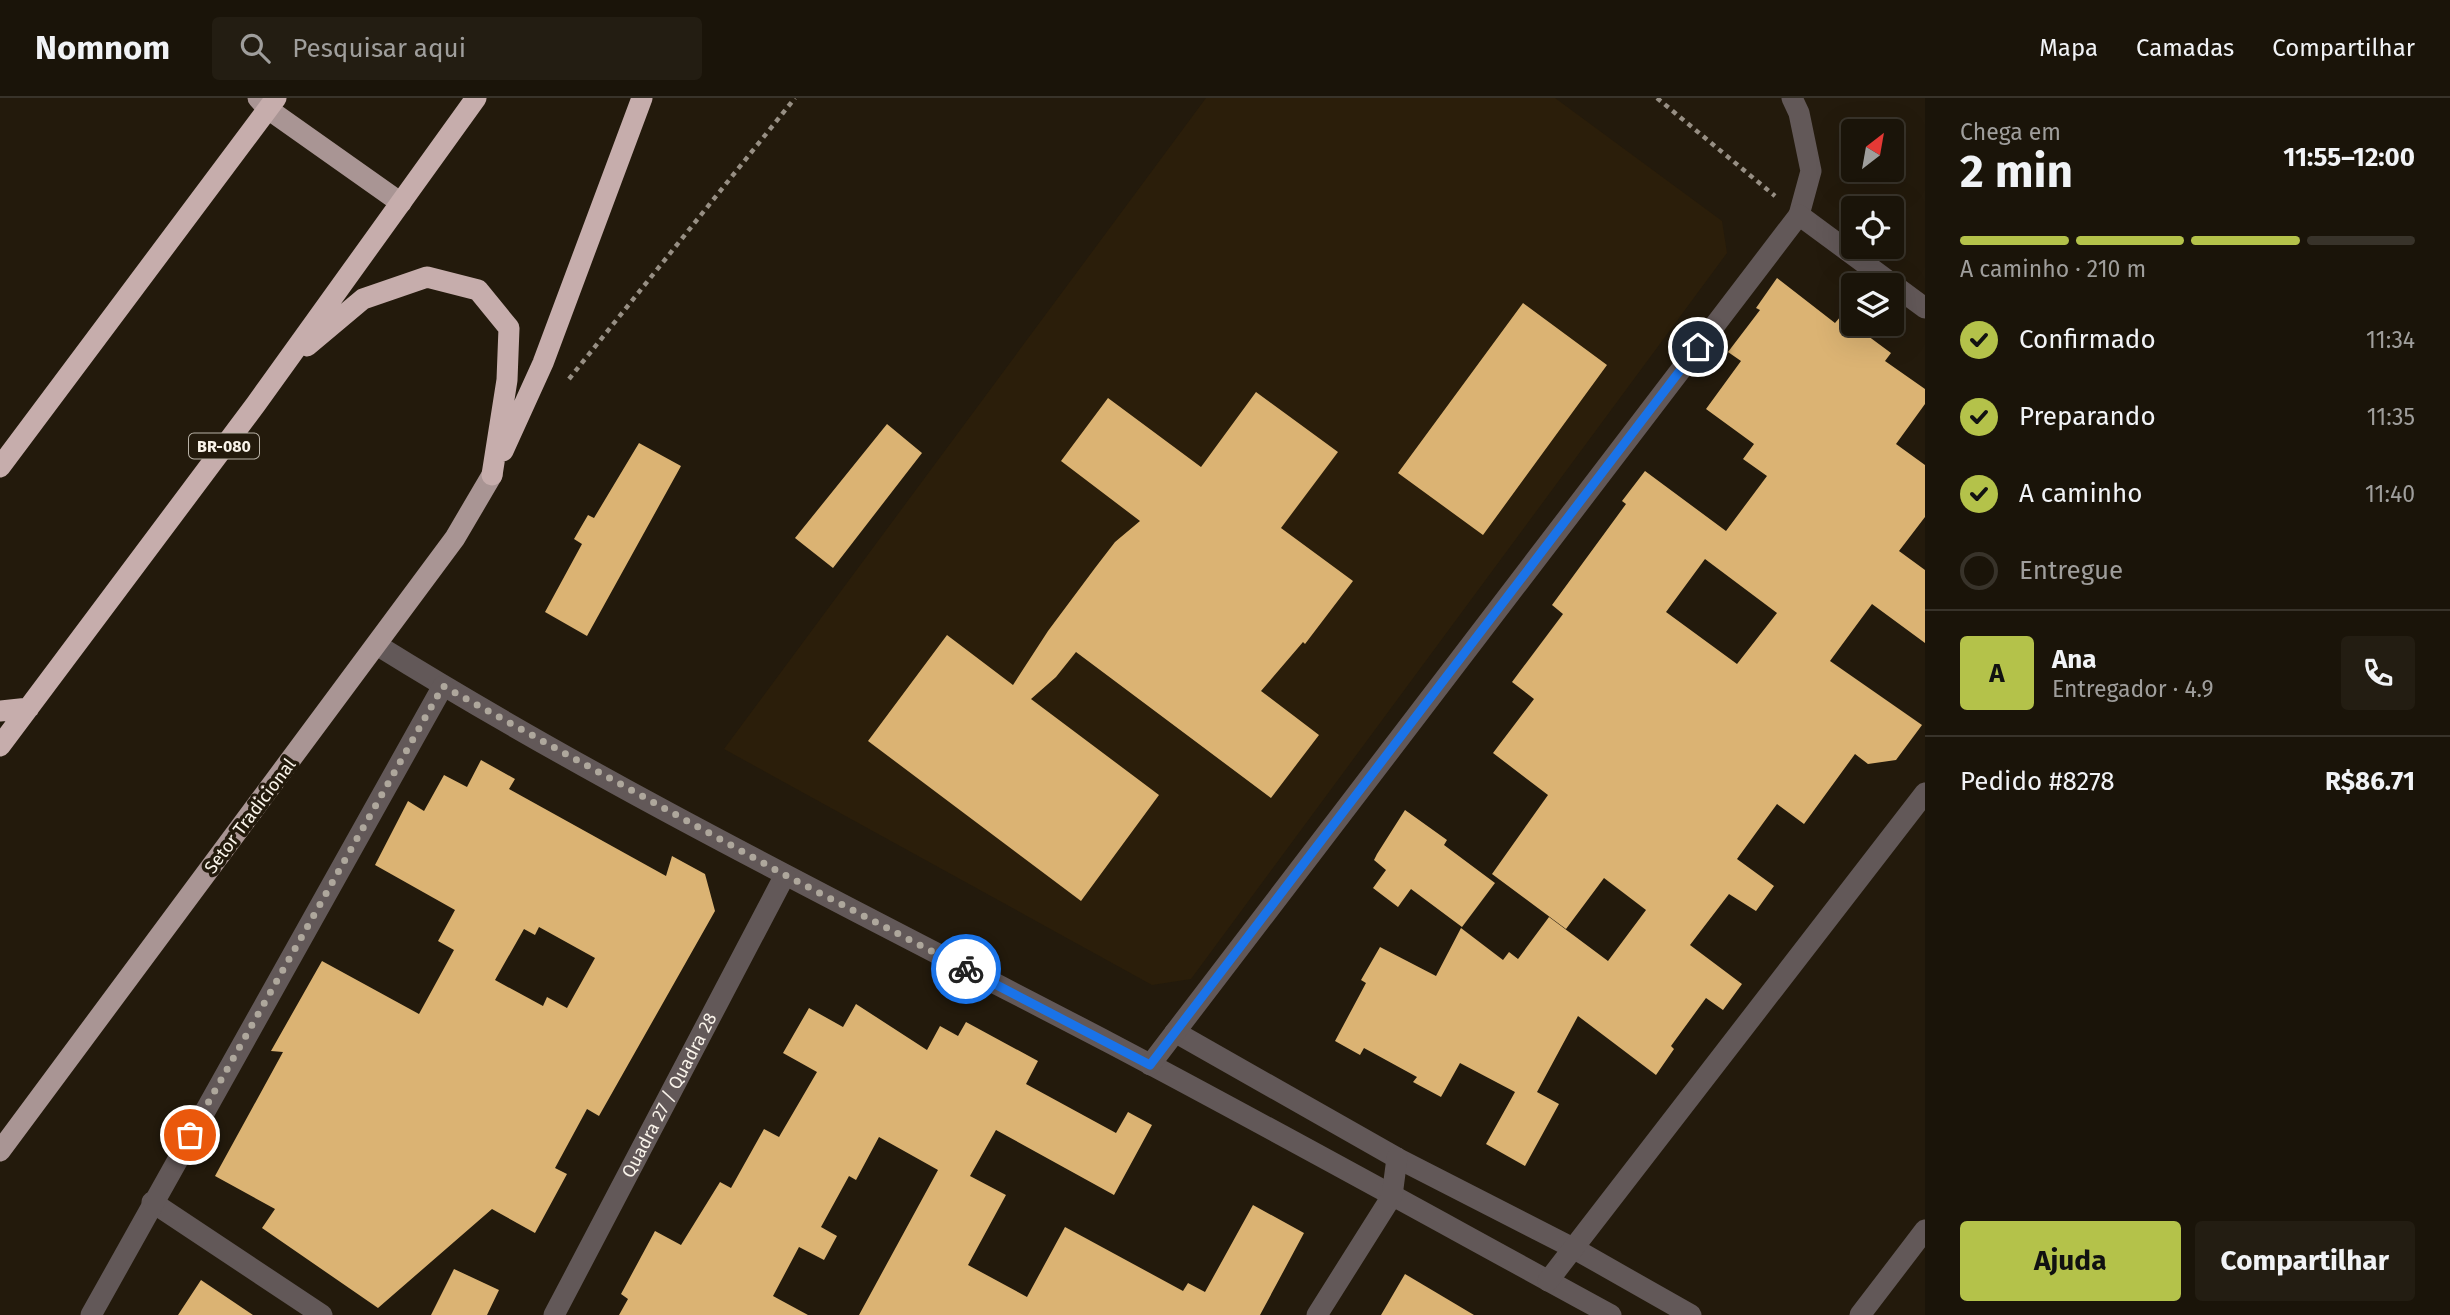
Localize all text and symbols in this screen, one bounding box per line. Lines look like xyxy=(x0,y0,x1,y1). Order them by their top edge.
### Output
search box xyxy=(212,17,702,80)
text: Nomnom xyxy=(35,28,170,68)
icon: search xyxy=(236,29,274,67)
text: Pesquisar aqui xyxy=(292,33,466,64)
text: Mapa xyxy=(2039,34,2098,62)
text: Camadas xyxy=(2136,34,2234,62)
text: Compartilhar xyxy=(2272,34,2415,62)
text: Chega em xyxy=(1960,118,2061,146)
north arrow xyxy=(1841,119,1904,182)
map controls xyxy=(1841,119,1904,336)
text: 11:55–12:00 xyxy=(2283,142,2415,173)
text: 2 min xyxy=(1960,144,2073,199)
button: locate xyxy=(1841,196,1904,259)
text: A caminho · 210 m xyxy=(1960,255,2146,283)
button: layers xyxy=(1841,273,1904,336)
pin xyxy=(1668,317,1728,377)
icon: check xyxy=(1960,321,1998,359)
text: Confirmado xyxy=(2019,324,2156,355)
text: 11:34 xyxy=(2366,326,2415,354)
icon: home xyxy=(1679,328,1717,366)
icon: check xyxy=(1960,398,1998,436)
text: Preparando xyxy=(2019,401,2156,432)
text: 11:35 xyxy=(2367,403,2415,431)
road number: BR-080 xyxy=(189,434,259,458)
icon: check xyxy=(1960,475,1998,513)
text: A caminho xyxy=(2019,478,2142,509)
text: 11:40 xyxy=(2365,480,2415,508)
text: Entregue xyxy=(2019,555,2123,586)
button: phone xyxy=(2341,636,2415,710)
text: Ana xyxy=(2052,644,2097,675)
text: A xyxy=(1989,658,2005,689)
text: Entregador · 4.9 xyxy=(2052,675,2214,703)
street label: Setor Tradicional xyxy=(200,754,300,878)
text: Pedido #8278 xyxy=(1960,766,2115,797)
text: R$86.71 xyxy=(2325,766,2415,797)
courier xyxy=(931,934,1001,1004)
icon: bike xyxy=(947,950,985,988)
street label: Quadra 27 / Quadra 28 xyxy=(617,1009,722,1182)
pin xyxy=(160,1105,220,1165)
icon: bag xyxy=(171,1116,209,1154)
button: Ajuda xyxy=(1960,1221,2181,1301)
button: Compartilhar xyxy=(2195,1221,2415,1301)

